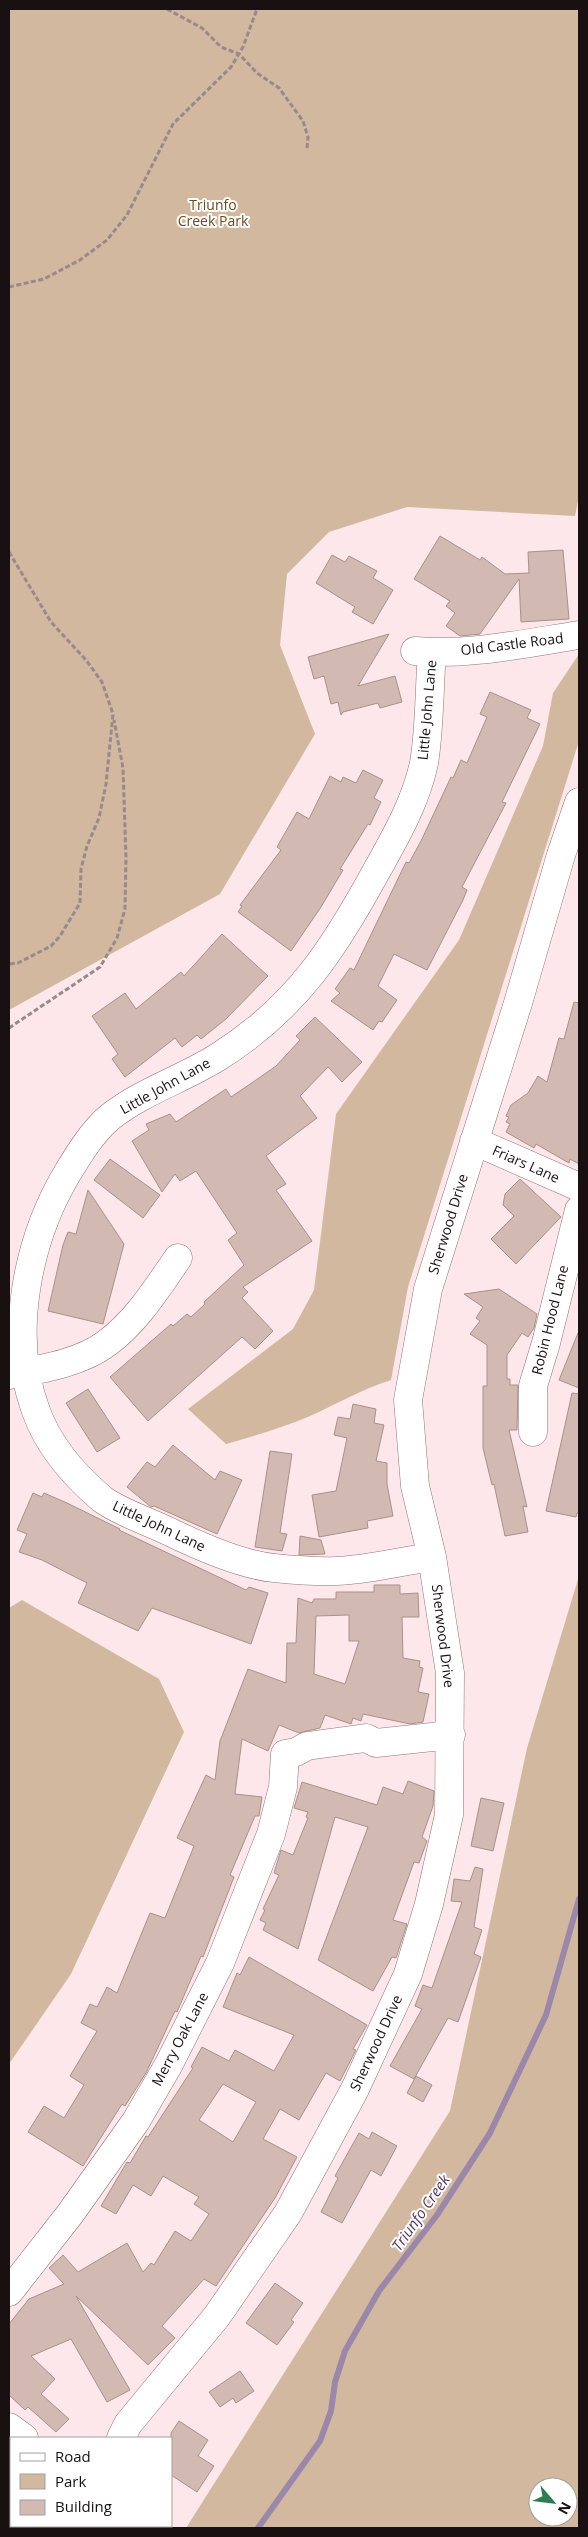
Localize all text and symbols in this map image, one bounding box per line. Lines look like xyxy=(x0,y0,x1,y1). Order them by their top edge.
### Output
park label: Triunfo Creek Park xyxy=(178,195,249,230)
street label: Old Castle Road xyxy=(460,628,564,659)
street label: Little John Lane xyxy=(413,659,440,761)
street label: Little John Lane xyxy=(116,1053,213,1118)
street label: Friars Lane xyxy=(490,1140,563,1187)
street label: Sherwood Drive xyxy=(423,1171,472,1276)
street label: Robin Hood Lane xyxy=(527,1263,572,1377)
street label: Little John Lane xyxy=(110,1496,209,1555)
street label: Sherwood Drive xyxy=(428,1583,459,1689)
street label: Merry Oak Lane xyxy=(147,1988,212,2089)
street label: Sherwood Drive xyxy=(345,1992,406,2094)
water label: Triunfo Creek xyxy=(387,2170,454,2254)
legend xyxy=(10,2437,172,2527)
text: Road xyxy=(55,2446,91,2466)
text: Park xyxy=(55,2471,86,2491)
north arrow xyxy=(528,2477,578,2527)
text: Building xyxy=(55,2496,112,2516)
text: N xyxy=(554,2499,576,2518)

